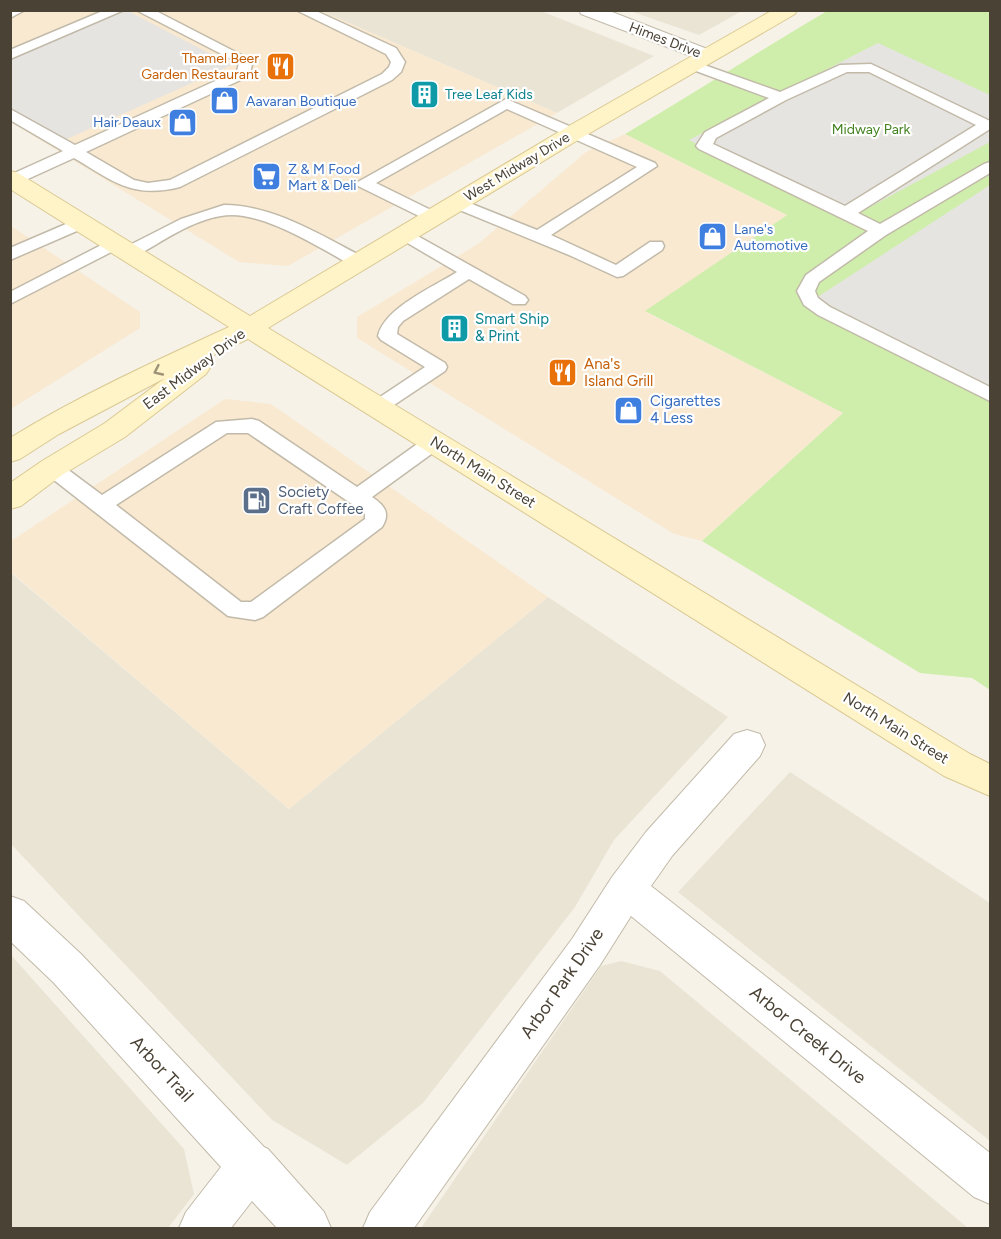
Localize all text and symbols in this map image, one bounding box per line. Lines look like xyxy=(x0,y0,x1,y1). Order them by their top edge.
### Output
street label: Himes Drive xyxy=(627,19,704,62)
place label: Thamel Beer Garden Restaurant xyxy=(141,50,259,83)
restaurant icon: Thamel Beer Garden Restaurant xyxy=(264,50,296,82)
building icon: Tree Leaf Kids xyxy=(408,78,440,110)
shop icon: Aavaran Boutique xyxy=(209,85,241,117)
place label: Tree Leaf Kids xyxy=(445,86,533,103)
place label: Aavaran Boutique xyxy=(246,93,357,110)
shop icon: Hair Deaux xyxy=(166,106,198,138)
place label: Hair Deaux xyxy=(93,114,161,131)
park label: Midway Park xyxy=(832,121,911,138)
street label: West Midway Drive xyxy=(461,129,573,205)
supermarket icon: Z & M Food Mart & Deli xyxy=(251,161,283,193)
place label: Z & M Food Mart & Deli xyxy=(288,161,360,194)
shop icon: Lane's Automotive xyxy=(697,221,729,253)
place label: Lane's Automotive xyxy=(734,221,808,254)
place label: Smart Ship & Print xyxy=(475,310,549,345)
building icon: Smart Ship & Print xyxy=(438,312,470,344)
street label: East Midway Drive xyxy=(139,325,249,413)
place label: Ana's Island Grill xyxy=(584,355,653,390)
restaurant icon: Ana's Island Grill xyxy=(547,357,579,389)
one-way arrow xyxy=(154,363,165,375)
place label: Cigarettes 4 Less xyxy=(650,392,721,427)
shop icon: Cigarettes 4 Less xyxy=(613,394,645,426)
street label: North Main Street xyxy=(427,432,539,512)
place label: Society Craft Coffee xyxy=(278,483,363,518)
fuel station icon: Society Craft Coffee xyxy=(241,485,273,517)
street label: North Main Street xyxy=(840,688,952,768)
street label: Arbor Park Drive xyxy=(516,923,608,1043)
street label: Arbor Creek Drive xyxy=(745,981,871,1089)
street label: Arbor Trail xyxy=(126,1031,198,1107)

